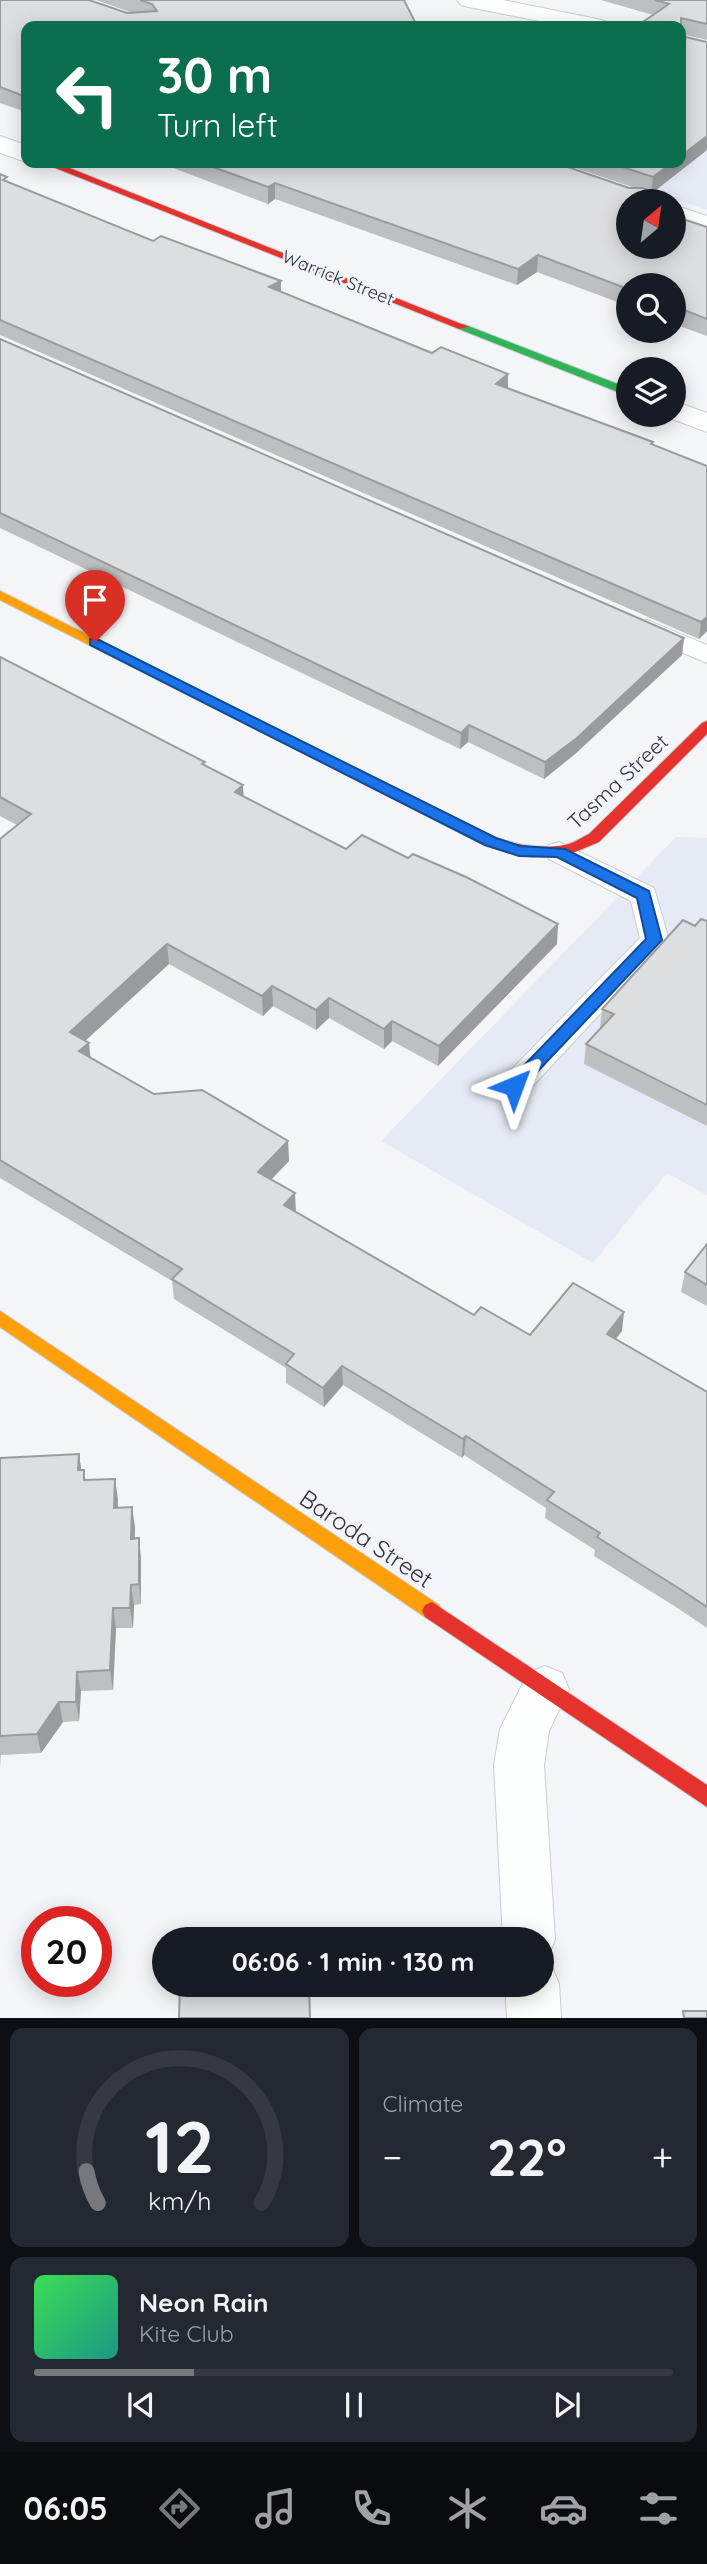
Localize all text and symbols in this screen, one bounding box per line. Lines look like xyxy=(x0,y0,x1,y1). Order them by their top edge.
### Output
text: 30 m xyxy=(157,44,272,105)
icon: left xyxy=(42,49,133,140)
text: Turn left xyxy=(157,105,278,145)
north arrow xyxy=(616,189,686,259)
map controls xyxy=(616,189,686,427)
street label: Warrick Street xyxy=(279,245,398,310)
button: search xyxy=(616,273,686,343)
button: layers xyxy=(616,357,686,427)
pin xyxy=(65,570,125,642)
icon: arrive xyxy=(76,581,114,619)
street label: Tasma Street xyxy=(562,728,673,834)
position arrow xyxy=(477,1049,551,1123)
street label: Baroda Street xyxy=(294,1483,439,1594)
speed limit sign: 20 xyxy=(21,1906,112,1997)
text: 06:06 · 1 min · 130 m xyxy=(232,1945,474,1978)
text: Climate xyxy=(383,2089,463,2118)
text: 12 xyxy=(144,2101,214,2192)
text: 22° xyxy=(487,2124,567,2189)
text: − xyxy=(383,2133,402,2181)
text: + xyxy=(652,2133,673,2181)
text: km/h xyxy=(148,2185,211,2216)
text: Neon Rain xyxy=(139,2286,268,2319)
text: Kite Club xyxy=(139,2319,234,2348)
icon: previous xyxy=(122,2386,160,2424)
icon: pause xyxy=(335,2386,373,2424)
icon: next xyxy=(548,2386,586,2424)
icon: directions xyxy=(155,2484,204,2533)
icon: music xyxy=(251,2484,300,2533)
icon: phone xyxy=(347,2484,396,2533)
icon: climate xyxy=(443,2484,492,2533)
icon: car xyxy=(539,2484,588,2533)
icon: filters xyxy=(634,2484,683,2533)
text: 06:05 xyxy=(23,2488,108,2528)

